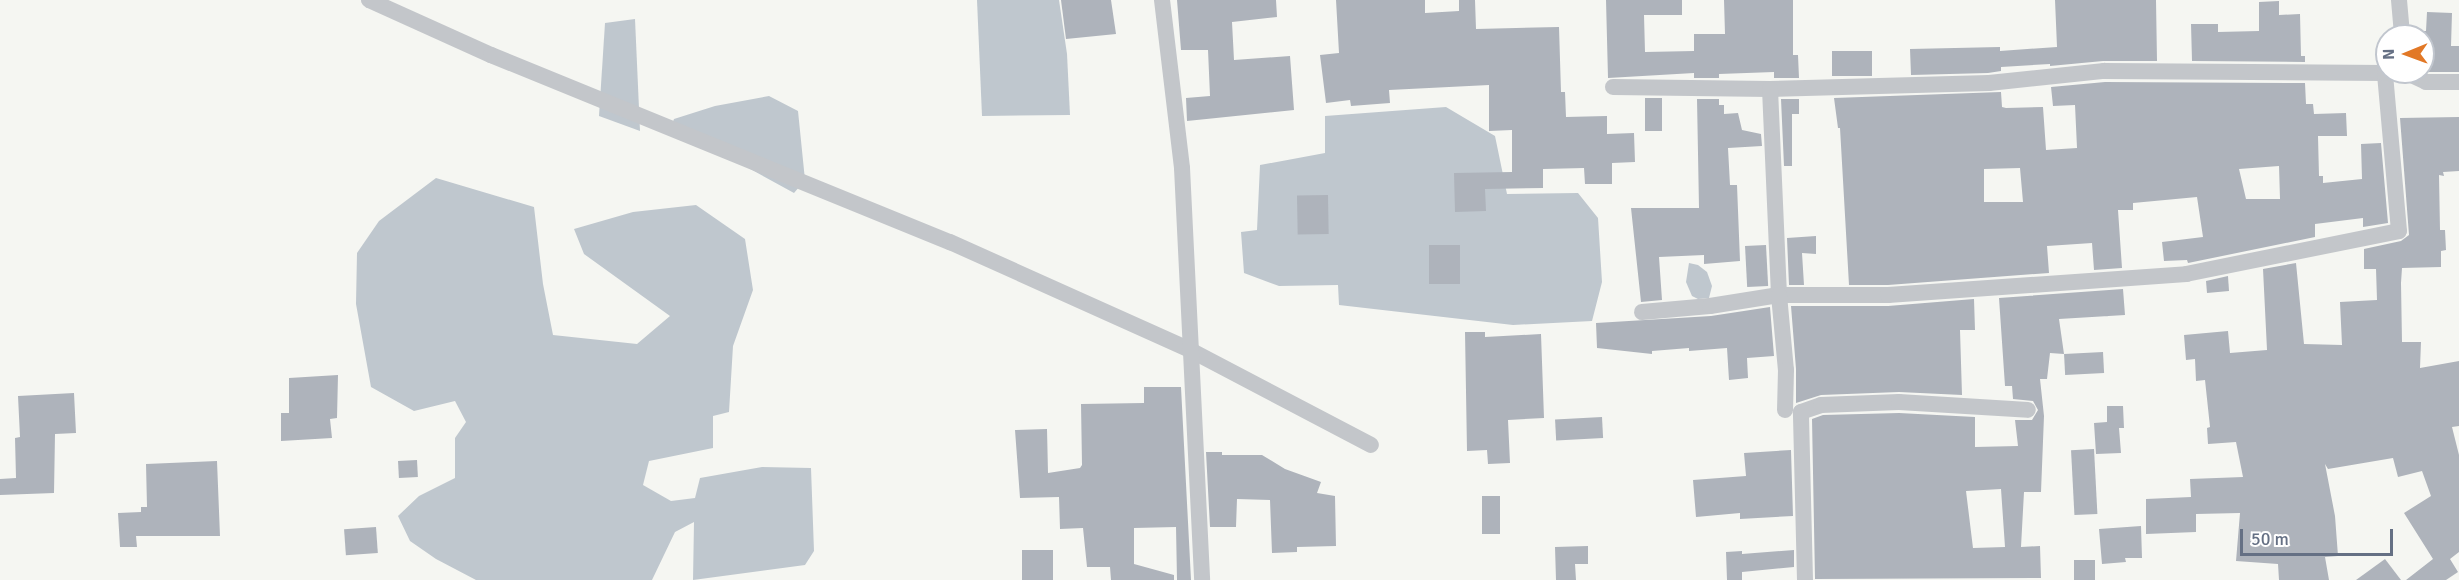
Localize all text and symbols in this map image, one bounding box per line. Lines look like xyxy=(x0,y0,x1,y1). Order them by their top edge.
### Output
north arrow xyxy=(2375,24,2435,84)
text: N xyxy=(2379,49,2399,60)
scale bar xyxy=(2243,517,2396,555)
text: 50 m xyxy=(2251,528,2289,550)

